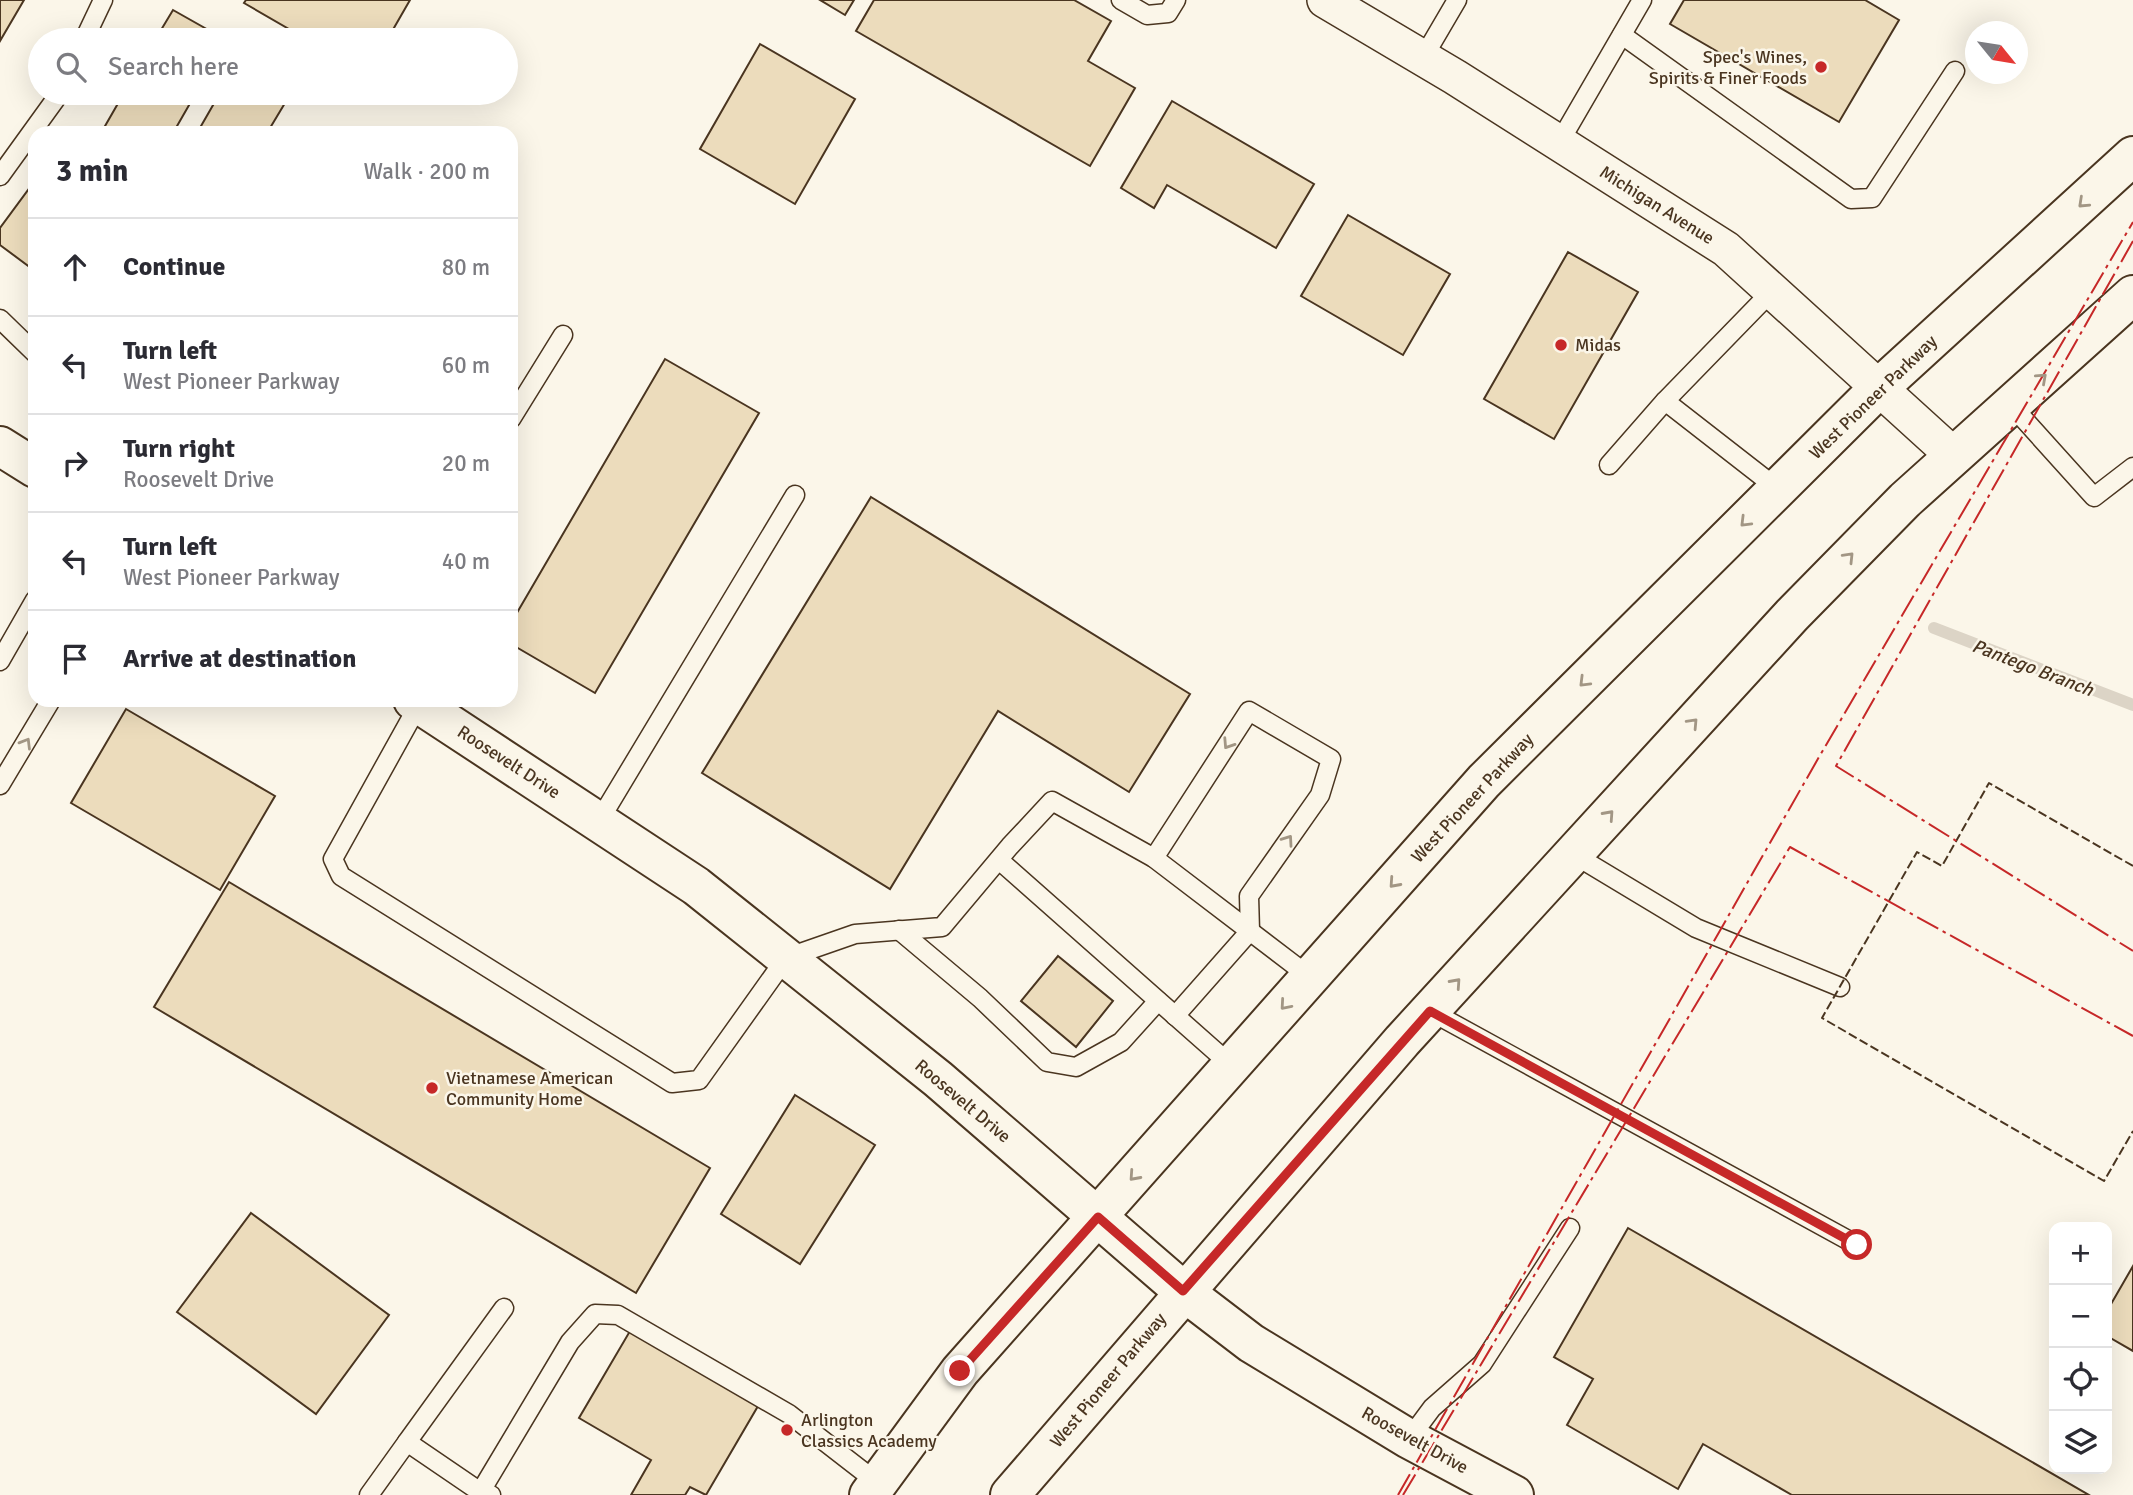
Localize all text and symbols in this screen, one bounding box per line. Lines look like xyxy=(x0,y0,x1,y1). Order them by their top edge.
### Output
north arrow xyxy=(1965,21,2028,84)
search box xyxy=(28,28,518,105)
place label: Spec's Wines, Spirits & Finer Foods xyxy=(1649,46,1807,89)
icon: search xyxy=(52,48,90,86)
text: Search here xyxy=(108,51,239,83)
marker: Spec's Wines, Spirits & Finer Foods xyxy=(1813,59,1829,75)
text: 3 min xyxy=(56,153,128,190)
text: Walk · 200 m xyxy=(364,157,490,186)
street label: Michigan Avenue xyxy=(1595,161,1719,249)
one-way arrow xyxy=(2078,194,2091,207)
icon: ahead xyxy=(56,248,94,286)
text: Continue xyxy=(123,251,225,283)
text: 80 m xyxy=(442,253,490,282)
street label: West Pioneer Parkway xyxy=(1804,330,1942,464)
place label: Midas xyxy=(1575,334,1621,356)
text: Turn left xyxy=(123,335,217,367)
marker: Midas xyxy=(1553,337,1569,353)
icon: left xyxy=(56,346,94,384)
text: 60 m xyxy=(442,351,490,380)
text: West Pioneer Parkway xyxy=(123,367,339,396)
one-way arrow xyxy=(2034,374,2047,387)
text: Turn right xyxy=(123,433,235,465)
icon: right xyxy=(56,444,94,482)
text: 20 m xyxy=(442,449,490,478)
text: Roosevelt Drive xyxy=(123,465,274,494)
one-way arrow xyxy=(1740,513,1753,526)
text: Turn left xyxy=(123,531,217,563)
icon: left xyxy=(56,542,94,580)
text: 40 m xyxy=(442,547,490,576)
one-way arrow xyxy=(1841,553,1853,565)
text: West Pioneer Parkway xyxy=(123,563,339,592)
water label: Pantego Branch xyxy=(1969,634,2097,702)
icon: arrive xyxy=(56,640,94,678)
text: Arrive at destination xyxy=(123,643,356,675)
one-way arrow xyxy=(1579,674,1592,687)
one-way arrow xyxy=(1685,718,1698,731)
street label: Roosevelt Drive xyxy=(453,721,565,803)
street label: West Pioneer Parkway xyxy=(1406,728,1538,867)
one-way arrow xyxy=(1224,736,1236,749)
one-way arrow xyxy=(17,737,30,750)
one-way arrow xyxy=(1601,810,1613,823)
one-way arrow xyxy=(1280,835,1292,848)
one-way arrow xyxy=(1389,875,1402,888)
one-way arrow xyxy=(1448,978,1460,991)
one-way arrow xyxy=(1281,997,1293,1010)
street label: Roosevelt Drive xyxy=(911,1055,1015,1147)
place label: Vietnamese American Community Home xyxy=(446,1067,613,1110)
marker: Vietnamese American Community Home xyxy=(424,1080,440,1096)
one-way arrow xyxy=(1130,1168,1143,1181)
map controls xyxy=(2049,1222,2112,1474)
button: + xyxy=(2049,1222,2112,1285)
route start xyxy=(1841,1229,1872,1260)
button: − xyxy=(2049,1285,2112,1348)
street label: West Pioneer Parkway xyxy=(1045,1308,1171,1452)
button: locate xyxy=(2049,1348,2112,1411)
route end xyxy=(944,1355,975,1386)
street label: Roosevelt Drive xyxy=(1358,1402,1472,1478)
place label: Arlington Classics Academy xyxy=(801,1409,937,1452)
button: layers xyxy=(2049,1411,2112,1474)
marker: Arlington Classics Academy xyxy=(779,1422,795,1438)

